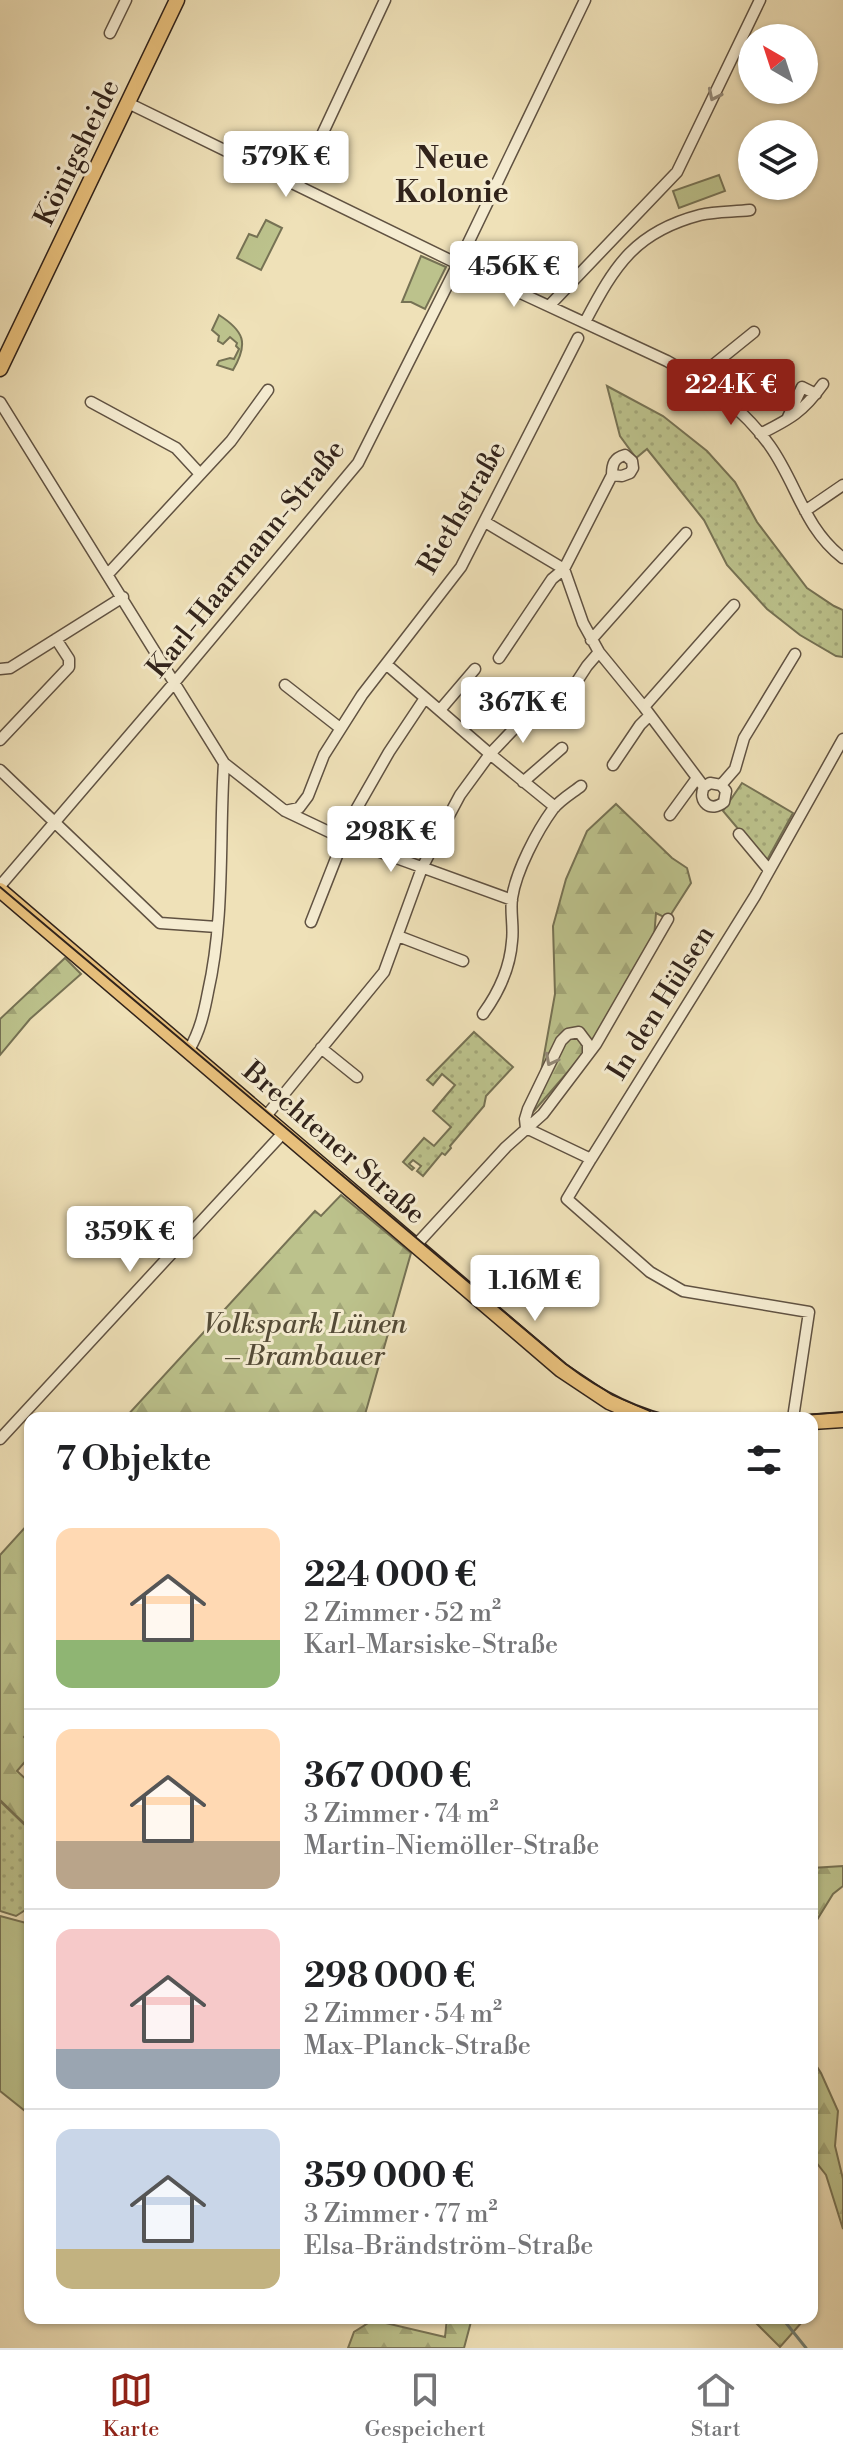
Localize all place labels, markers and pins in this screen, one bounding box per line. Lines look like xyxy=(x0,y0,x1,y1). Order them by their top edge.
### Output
pin: 579K € xyxy=(221,131,351,199)
pin: 456K € xyxy=(449,241,579,309)
pin: 224K € xyxy=(666,359,796,427)
pin: 367K € xyxy=(458,677,588,745)
pin: 298K € xyxy=(326,806,456,874)
pin: 359K € xyxy=(65,1206,195,1274)
pin: 1.16M € xyxy=(461,1255,609,1323)

